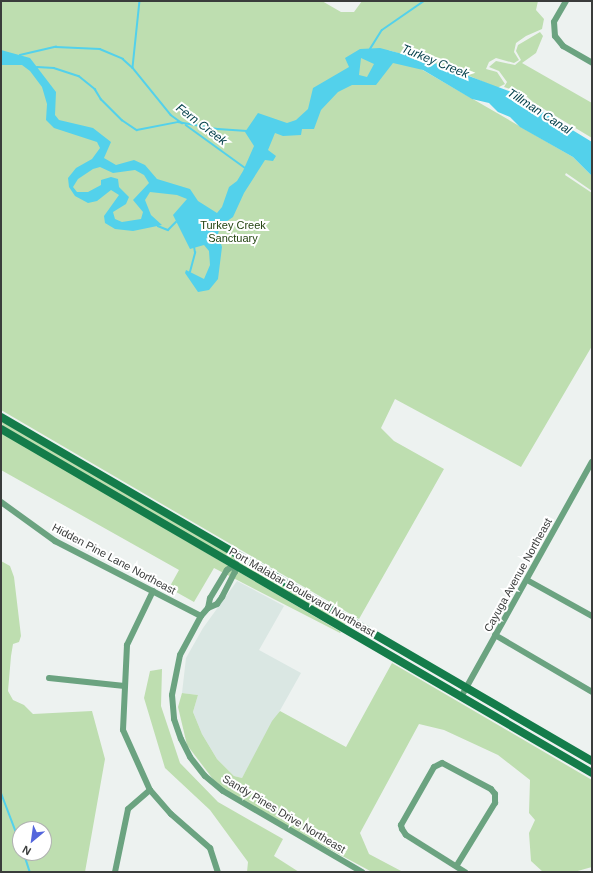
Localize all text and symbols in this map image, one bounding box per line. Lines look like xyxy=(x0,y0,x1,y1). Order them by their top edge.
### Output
water label: Turkey Creek xyxy=(399,42,471,82)
water label: Tillman Canal xyxy=(504,86,574,138)
water label: Fern Creek xyxy=(173,101,229,149)
park label: Turkey Creek Sanctuary xyxy=(200,219,266,245)
street label: Cayuga Avenue Northeast xyxy=(481,515,555,635)
street label: Hidden Pine Lane Northeast xyxy=(50,521,178,597)
street label: Port Malabar Boulevard Northeast xyxy=(227,545,377,639)
street label: Sandy Pines Drive Northeast xyxy=(220,772,348,856)
north arrow xyxy=(12,821,52,861)
text: N xyxy=(20,843,33,858)

